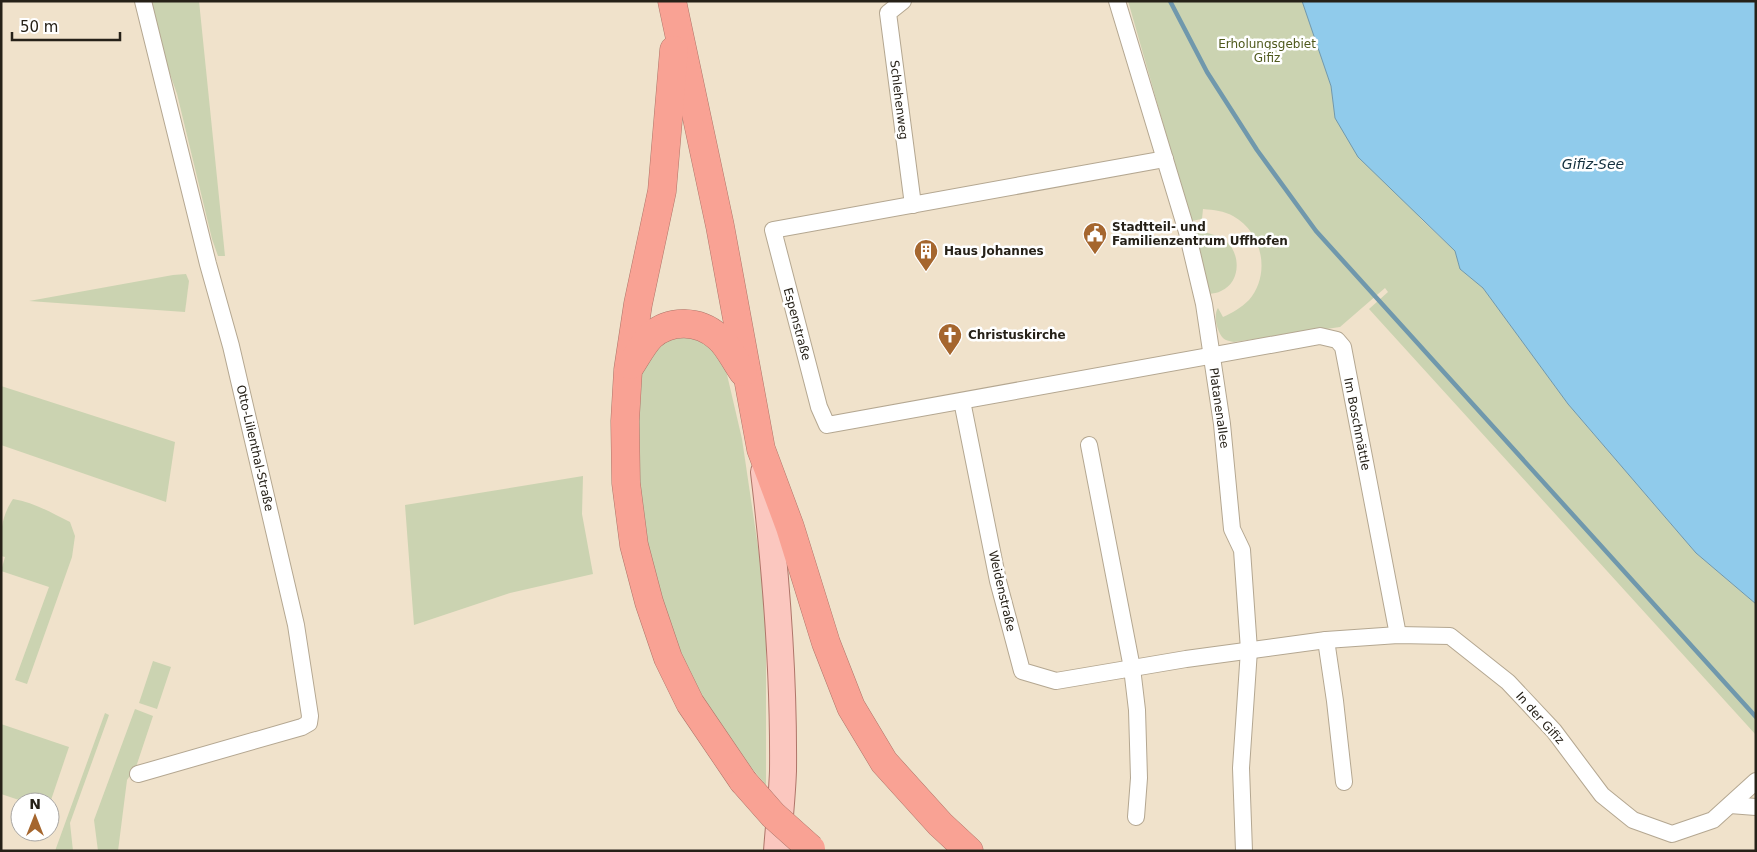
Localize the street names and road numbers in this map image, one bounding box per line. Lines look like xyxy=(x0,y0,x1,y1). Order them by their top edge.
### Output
street label: Schlehenweg xyxy=(887,59,911,141)
street label: Espenstraße xyxy=(781,286,813,362)
street label: Platanenallee xyxy=(1206,367,1232,449)
street label: Im Boschmättle xyxy=(1341,376,1373,472)
street label: Otto-Lilienthal-Straße xyxy=(234,383,276,513)
street label: Weidenstraße xyxy=(986,549,1018,633)
street label: In der Gifiz xyxy=(1513,689,1567,747)

